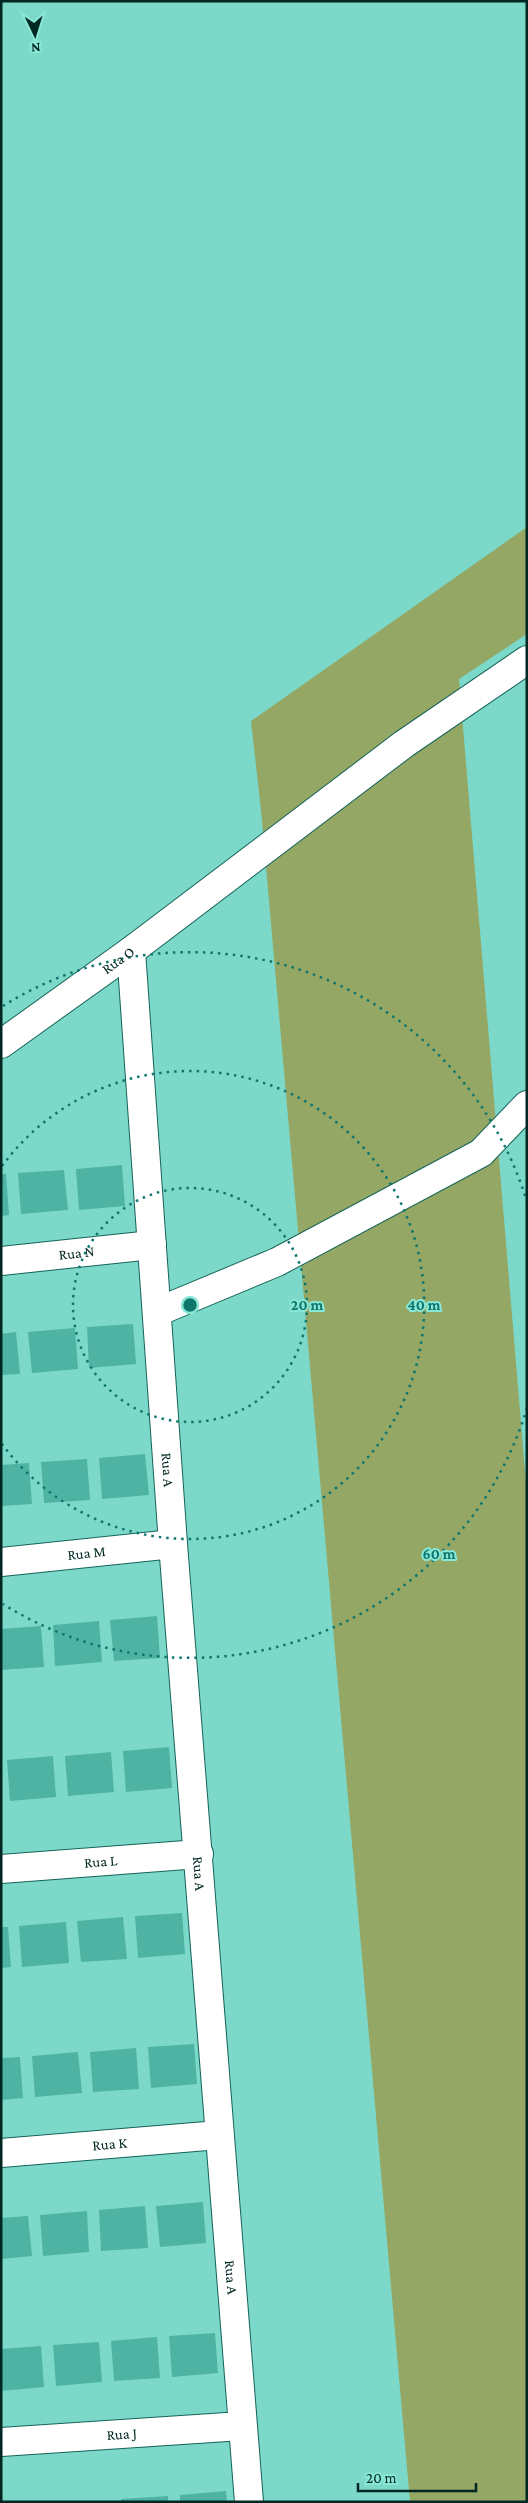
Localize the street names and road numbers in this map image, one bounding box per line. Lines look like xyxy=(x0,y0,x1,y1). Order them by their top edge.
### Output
street label: Rua O xyxy=(99,943,137,977)
street label: Rua N xyxy=(58,1243,95,1263)
street label: Rua A xyxy=(159,1452,177,1488)
street label: Rua M xyxy=(67,1543,106,1563)
street label: Rua L xyxy=(83,1852,118,1871)
street label: Rua A xyxy=(190,1856,209,1892)
street label: Rua K xyxy=(92,2135,128,2153)
street label: Rua A xyxy=(222,2259,241,2295)
street label: Rua J xyxy=(106,2425,138,2443)

